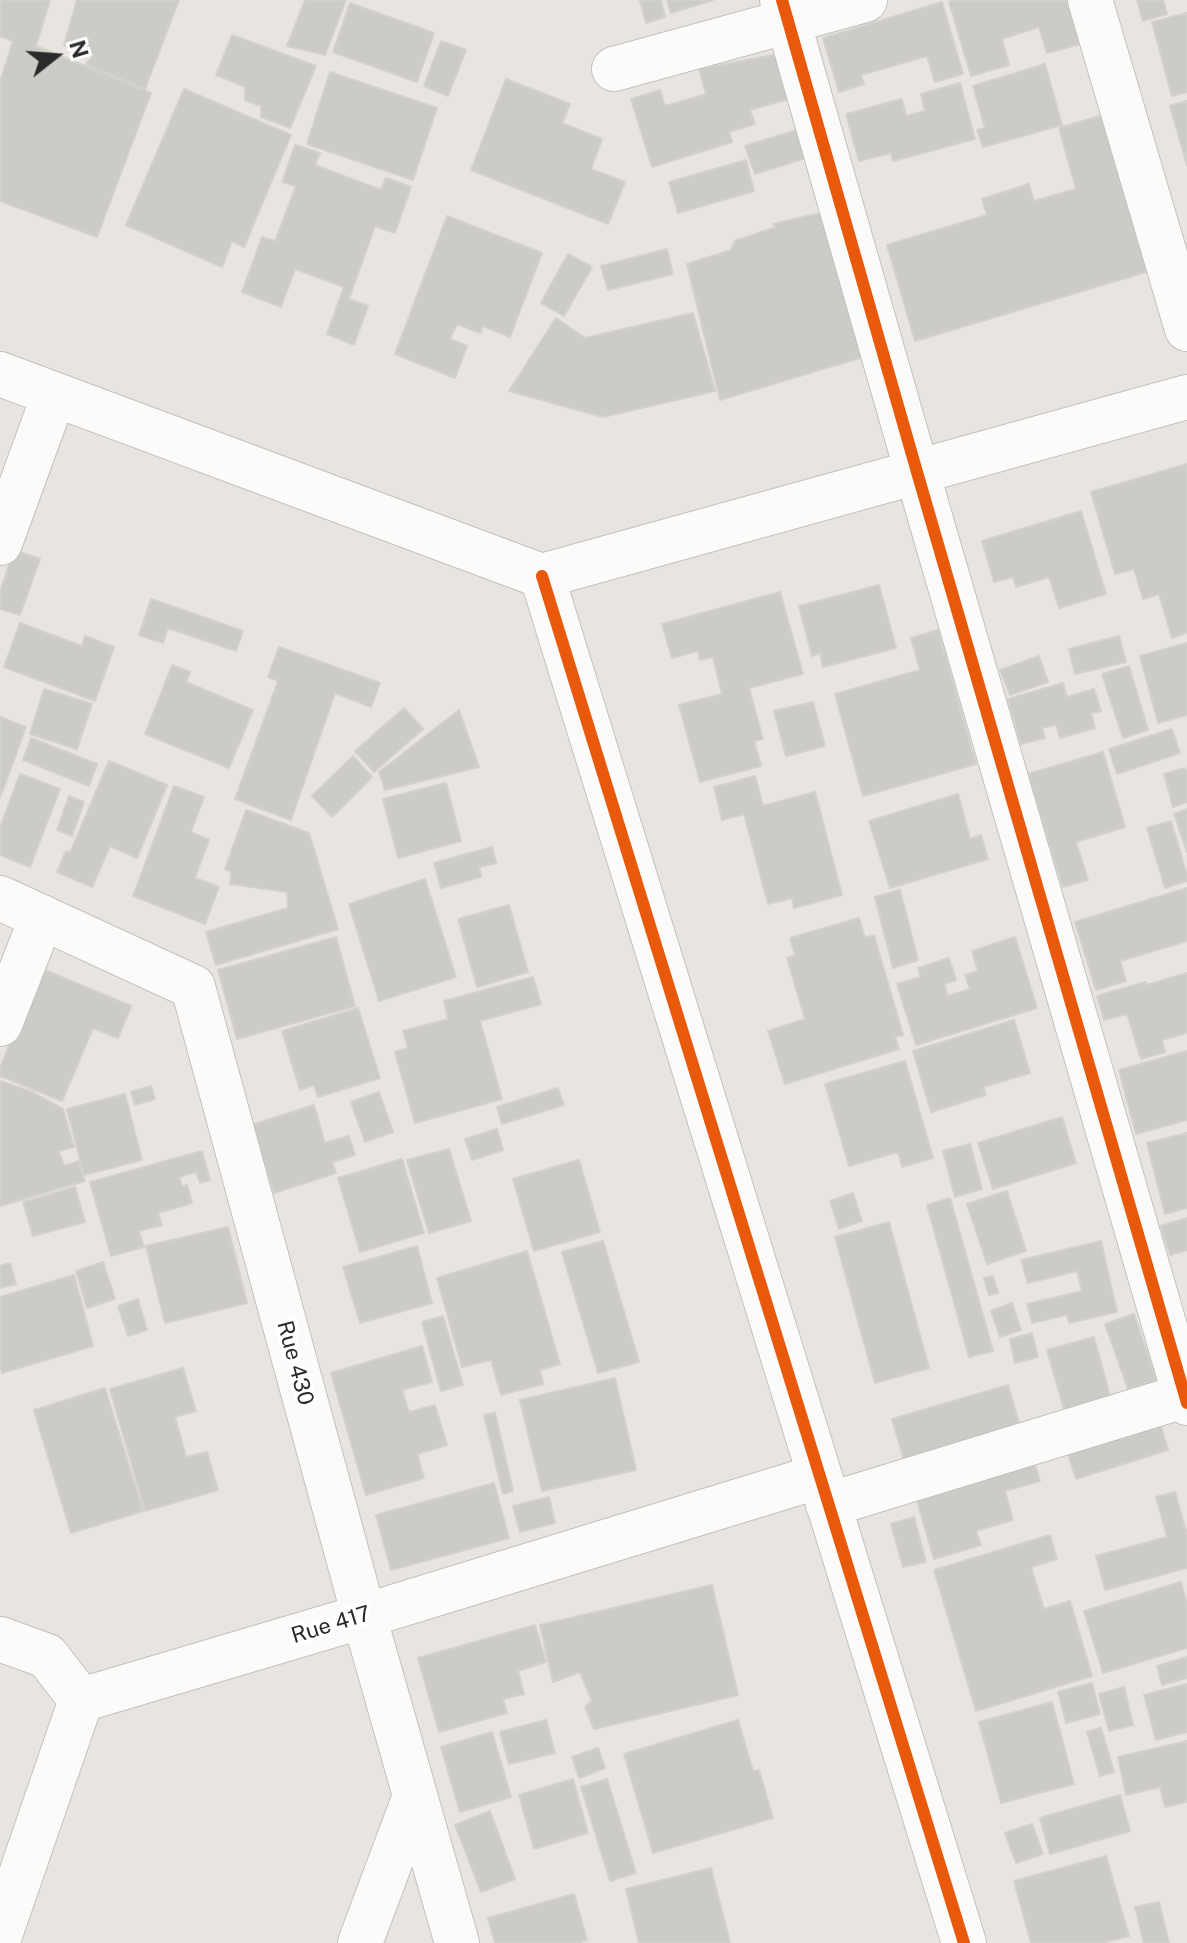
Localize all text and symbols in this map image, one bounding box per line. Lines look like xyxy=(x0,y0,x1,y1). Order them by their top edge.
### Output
north arrow xyxy=(16,16,96,96)
text: N xyxy=(64,37,94,61)
street label: Rue 430 xyxy=(271,1318,319,1408)
street label: Rue 417 xyxy=(288,1600,374,1650)

